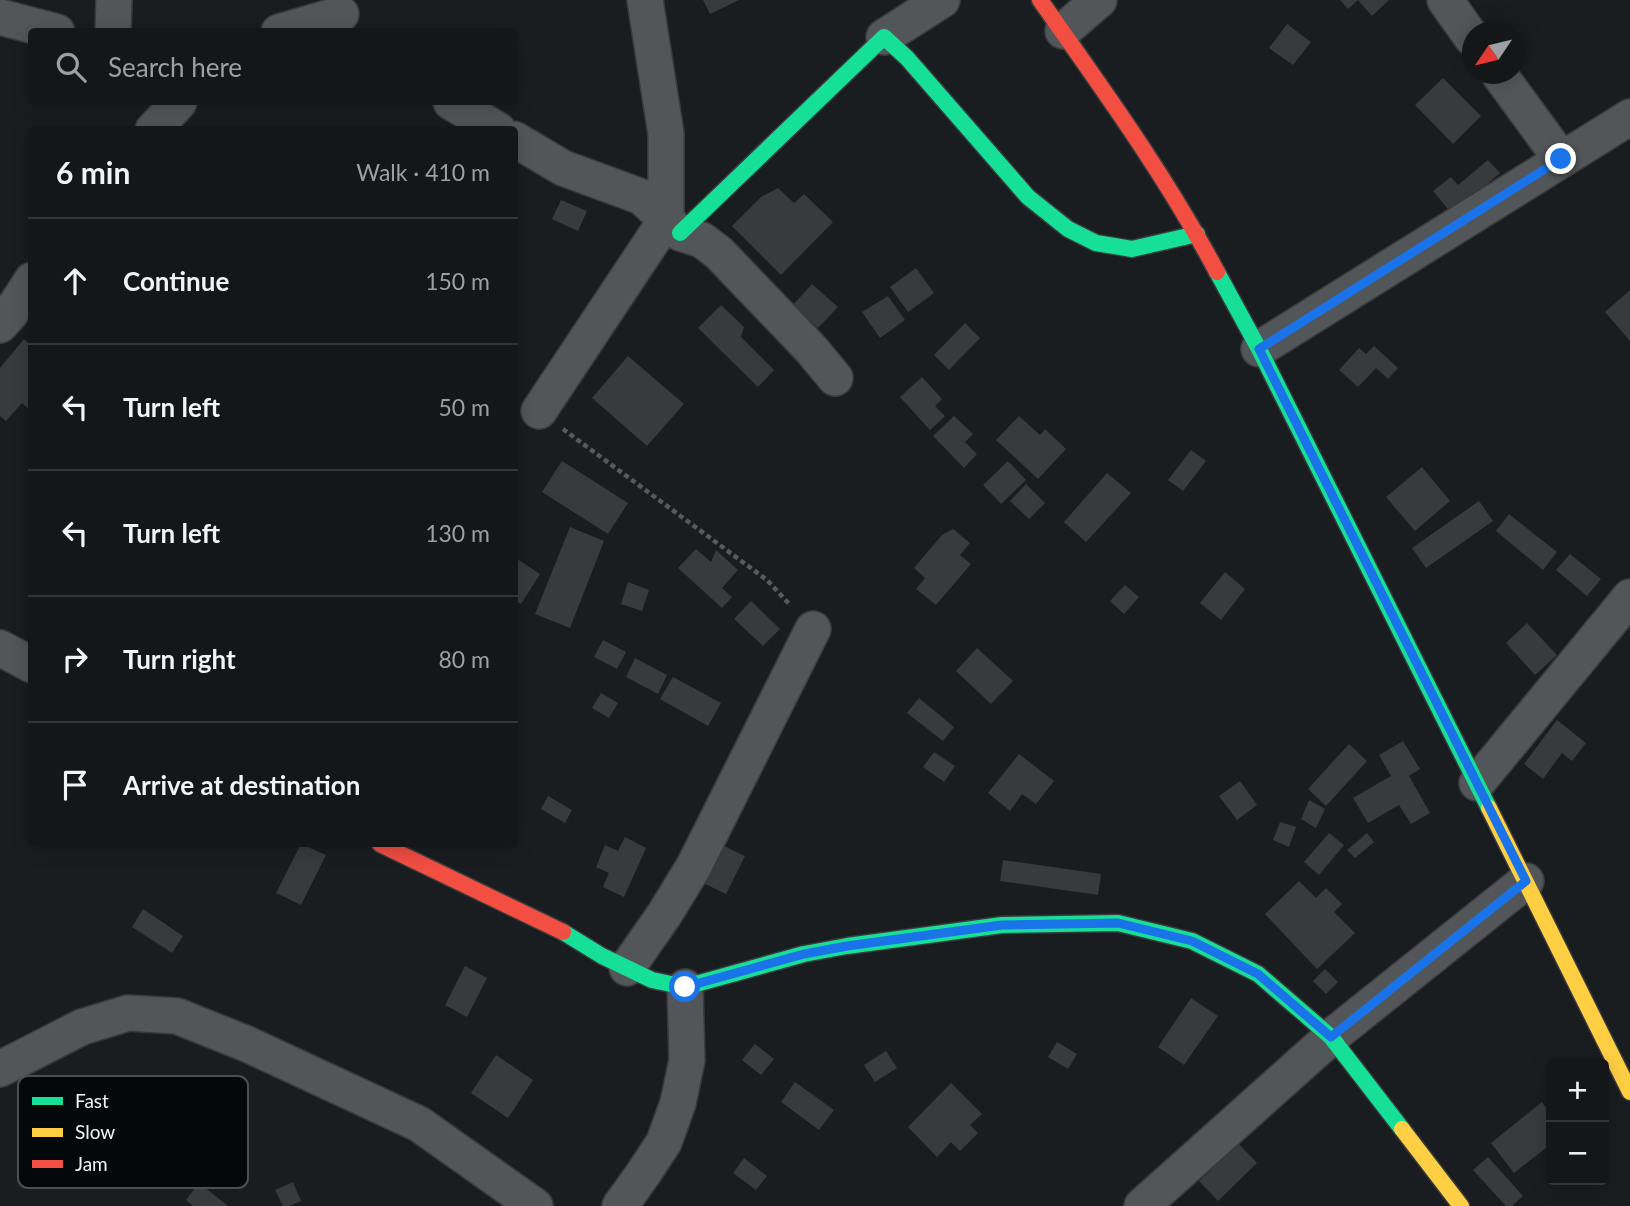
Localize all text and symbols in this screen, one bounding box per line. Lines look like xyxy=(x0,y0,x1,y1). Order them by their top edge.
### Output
north arrow xyxy=(1462,21,1525,84)
search box xyxy=(28,28,518,105)
icon: search xyxy=(52,48,90,86)
text: Search here xyxy=(108,51,242,83)
route end xyxy=(1545,143,1576,174)
text: 6 min xyxy=(56,154,130,190)
text: Walk · 410 m xyxy=(356,158,490,186)
icon: ahead xyxy=(56,262,94,300)
text: Continue xyxy=(123,265,229,297)
text: 150 m xyxy=(425,267,490,295)
icon: left xyxy=(56,388,94,426)
text: Turn left xyxy=(123,391,220,423)
text: 50 m xyxy=(439,393,490,421)
icon: left xyxy=(56,514,94,552)
text: Turn left xyxy=(123,517,220,549)
text: 130 m xyxy=(425,519,490,547)
icon: right xyxy=(56,640,94,678)
text: Turn right xyxy=(123,643,236,675)
text: 80 m xyxy=(439,645,490,673)
icon: arrive xyxy=(56,766,94,804)
text: Arrive at destination xyxy=(123,769,360,801)
route start xyxy=(669,971,700,1002)
map controls xyxy=(1546,1059,1609,1185)
button: + xyxy=(1546,1059,1609,1122)
legend xyxy=(18,1076,248,1188)
text: Fast xyxy=(75,1089,109,1112)
text: Slow xyxy=(75,1120,115,1143)
button: − xyxy=(1546,1122,1609,1185)
text: Jam xyxy=(75,1152,108,1175)

